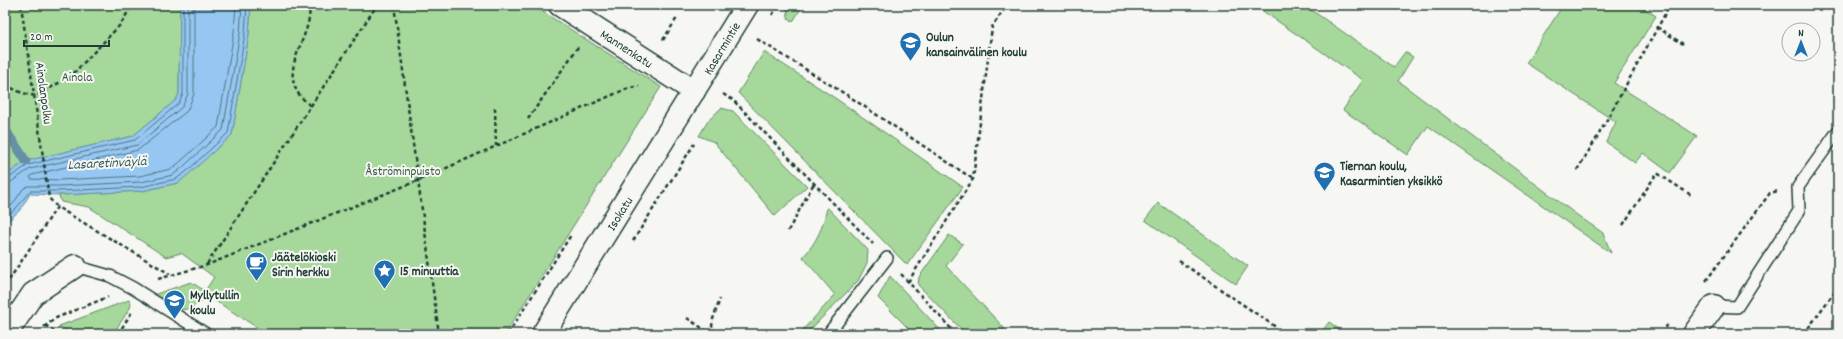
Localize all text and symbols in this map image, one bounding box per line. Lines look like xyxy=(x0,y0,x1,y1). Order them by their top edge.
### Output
street label: Kasarmintie xyxy=(700,19,747,79)
scale bar xyxy=(24,22,109,48)
north arrow xyxy=(1781,22,1821,62)
street label: Mannenkatu xyxy=(596,26,656,74)
text: N xyxy=(1798,26,1804,42)
text: 20 m xyxy=(30,29,53,46)
place label: Oulun kansainvälinen koulu xyxy=(926,29,1027,63)
school or university icon: Oulun kansainvälinen koulu xyxy=(898,30,924,63)
street label: Ainolanpolku xyxy=(29,61,56,126)
park label: Ainola xyxy=(62,69,93,88)
water label: Lasaretinväylä xyxy=(67,152,148,176)
place label: Tiernan koulu, Kasarmintien yksikkö xyxy=(1340,158,1443,192)
school or university icon: Tiernan koulu, Kasarmintien yksikkö xyxy=(1312,159,1338,192)
park label: Åströminpuisto xyxy=(366,163,441,182)
street label: Isokatu xyxy=(603,194,639,235)
place label: Jäätelökioski Sirin herkku xyxy=(272,249,336,283)
cafe icon: Jäätelökioski Sirin herkku xyxy=(244,250,270,283)
place icon: 15 minuuttia xyxy=(371,257,397,290)
place label: 15 minuuttia xyxy=(400,263,459,282)
place label: Myllytullin koulu xyxy=(190,287,239,321)
school or university icon: Myllytullin koulu xyxy=(161,288,187,321)

